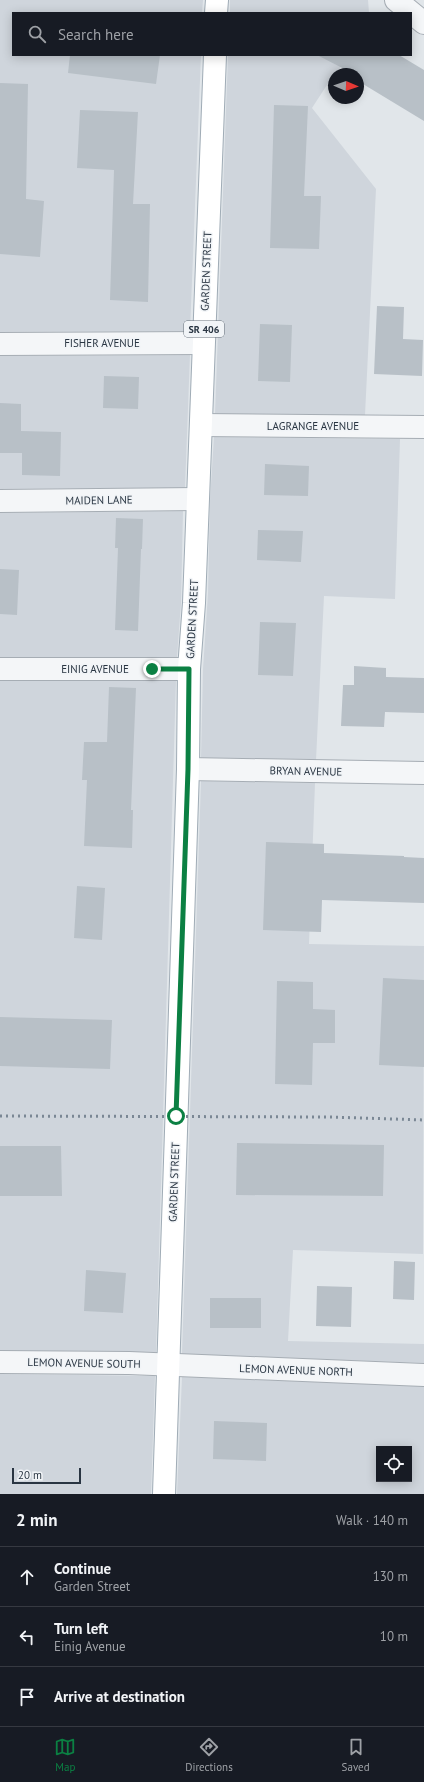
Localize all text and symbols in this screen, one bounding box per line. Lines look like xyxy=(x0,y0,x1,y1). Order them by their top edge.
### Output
search box xyxy=(12,12,412,56)
icon: search xyxy=(26,23,48,45)
text: Search here xyxy=(58,25,134,44)
north arrow xyxy=(328,68,364,104)
street label: GARDEN STREET xyxy=(198,231,214,311)
road number: SR 406 xyxy=(184,321,224,337)
street label: FISHER AVENUE xyxy=(64,336,140,350)
street label: LAGRANGE AVENUE xyxy=(267,419,359,433)
street label: MAIDEN LANE xyxy=(65,492,133,508)
street label: GARDEN STREET xyxy=(183,579,201,659)
route end xyxy=(143,660,161,678)
street label: EINIG AVENUE xyxy=(61,662,129,676)
street label: BRYAN AVENUE xyxy=(270,763,343,779)
route start xyxy=(167,1107,185,1125)
street label: GARDEN STREET xyxy=(166,1142,182,1222)
street label: LEMON AVENUE SOUTH xyxy=(27,1355,141,1371)
street label: LEMON AVENUE NORTH xyxy=(239,1361,353,1379)
map controls xyxy=(376,1446,412,1482)
button: locate xyxy=(376,1446,412,1482)
scale bar xyxy=(12,1466,81,1485)
text: 20 m xyxy=(18,1468,42,1482)
text: 2 min xyxy=(16,1509,57,1531)
text: Walk · 140 m xyxy=(336,1512,408,1529)
text: Continue xyxy=(54,1559,111,1578)
icon: ahead xyxy=(16,1566,38,1588)
text: 130 m xyxy=(373,1568,408,1585)
text: Garden Street xyxy=(54,1578,130,1595)
text: Turn left xyxy=(54,1619,108,1638)
icon: left xyxy=(16,1626,38,1648)
text: 10 m xyxy=(380,1628,408,1645)
text: Einig Avenue xyxy=(54,1638,126,1655)
icon: arrive xyxy=(16,1686,38,1708)
text: Arrive at destination xyxy=(54,1687,185,1706)
tab: Map xyxy=(54,1736,76,1774)
tab: Directions xyxy=(185,1736,233,1774)
tab: Saved xyxy=(342,1736,370,1774)

